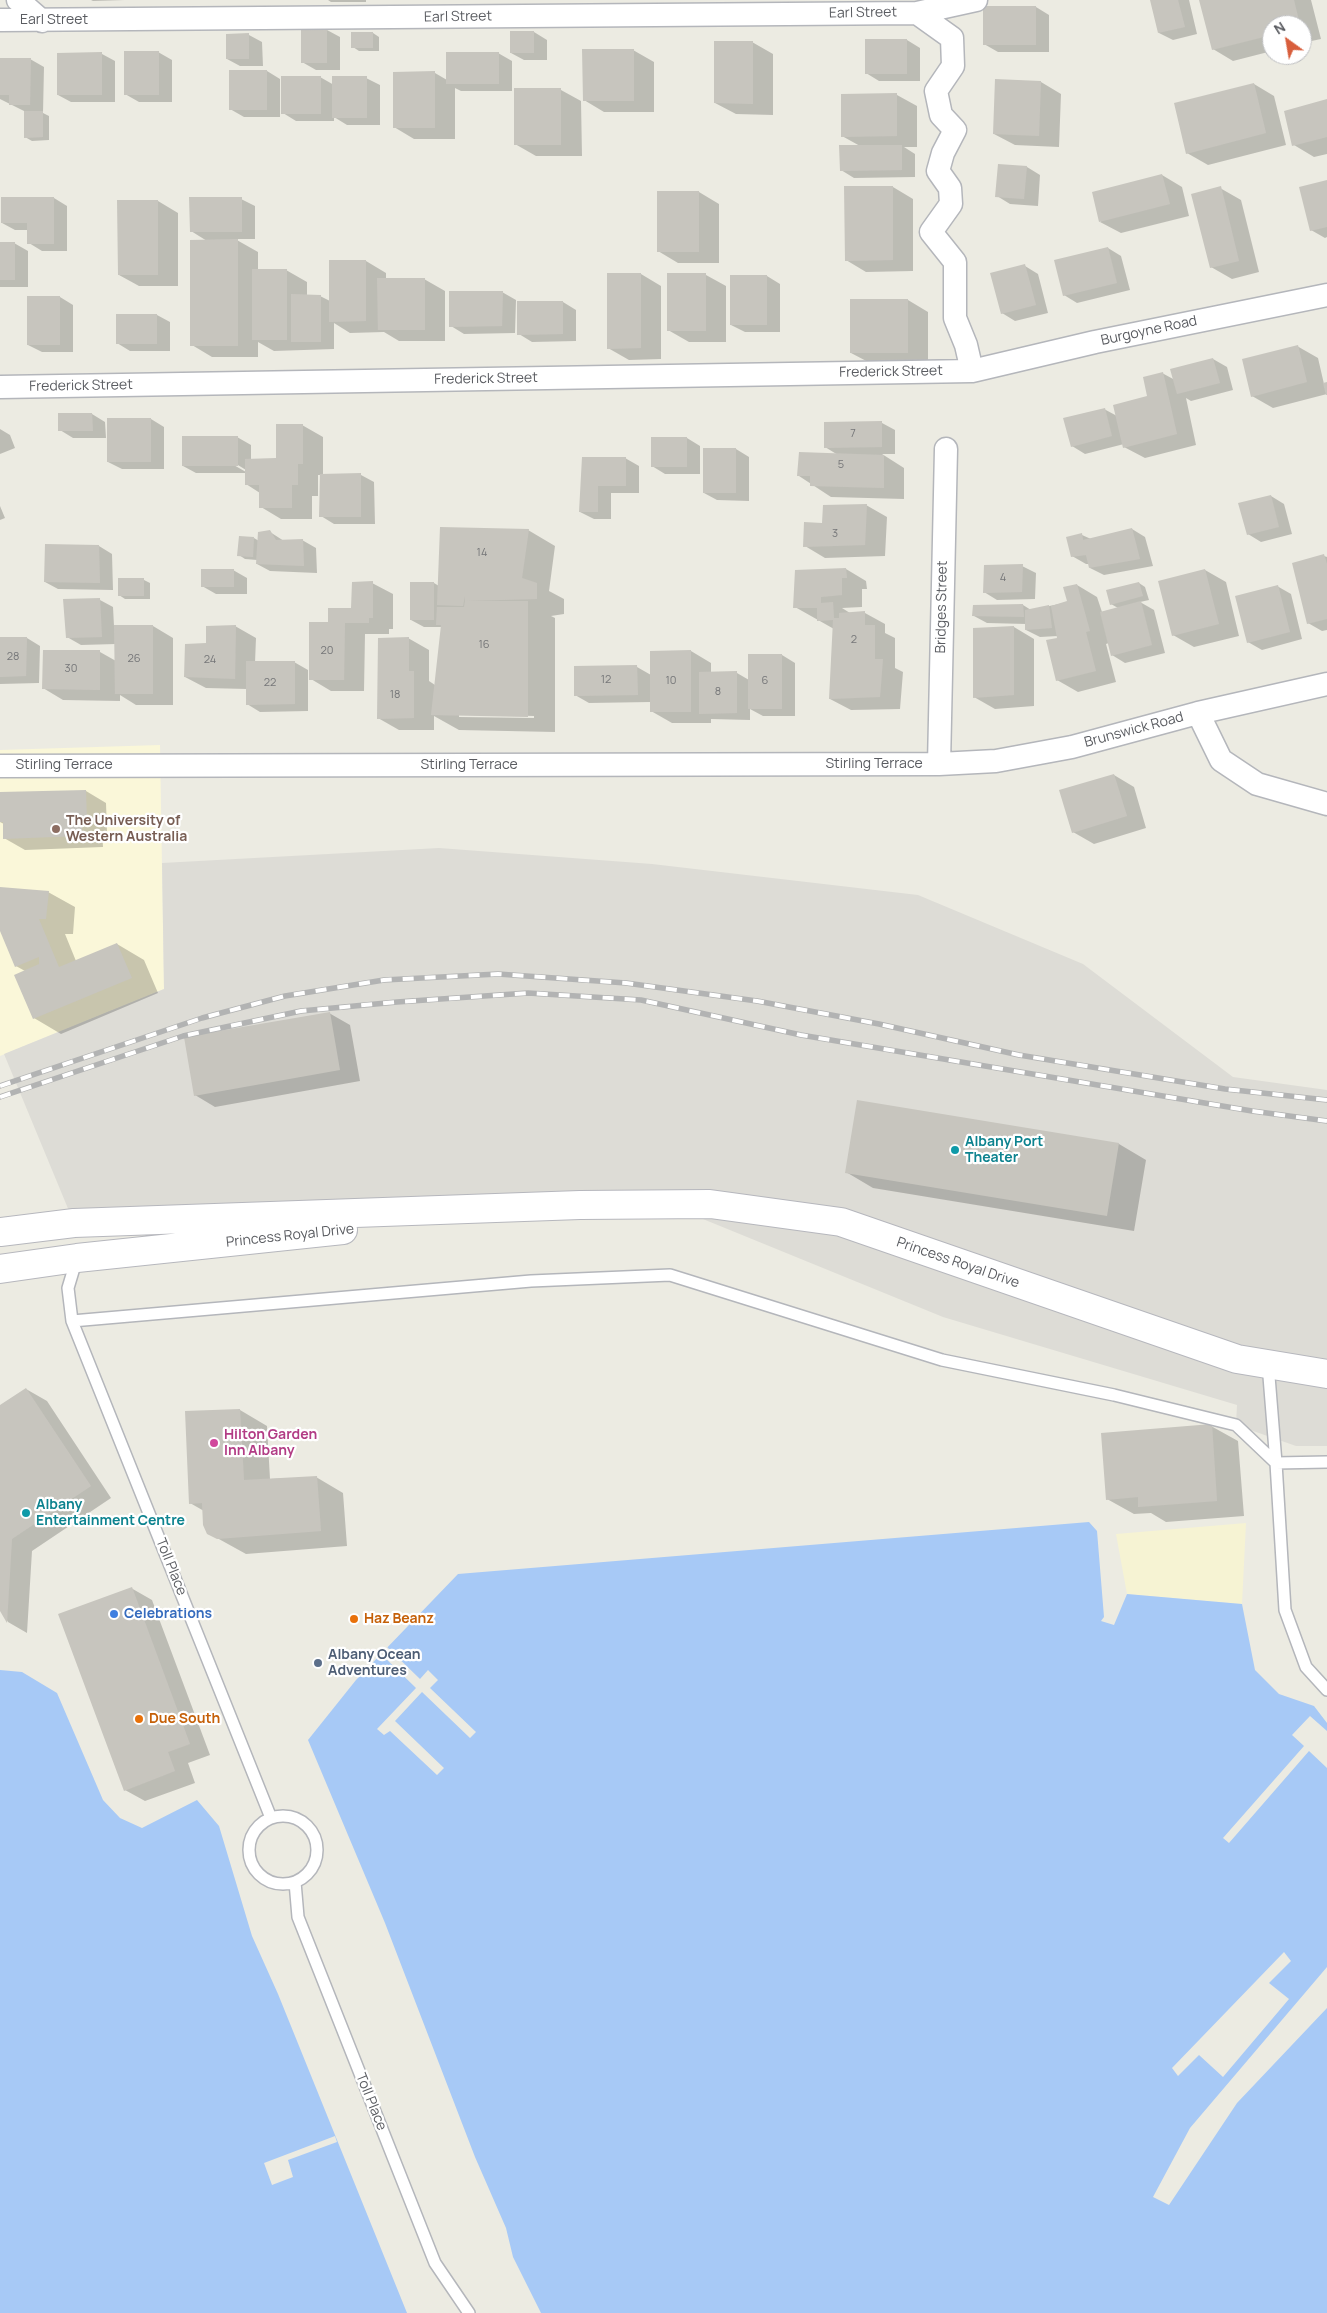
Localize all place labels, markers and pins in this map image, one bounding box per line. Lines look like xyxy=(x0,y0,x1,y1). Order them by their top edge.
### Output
place label: The University of Western Australia xyxy=(66,813,187,846)
marker: The University of Western Australia xyxy=(50,823,62,835)
place label: Albany Port Theater xyxy=(965,1134,1043,1166)
marker: Albany Port Theater xyxy=(949,1144,961,1156)
place label: Hilton Garden Inn Albany xyxy=(224,1427,317,1460)
marker: Hilton Garden Inn Albany xyxy=(208,1437,220,1449)
place label: Albany Entertainment Centre xyxy=(36,1497,185,1530)
marker: Albany Entertainment Centre xyxy=(20,1507,32,1519)
place label: Celebrations xyxy=(124,1606,212,1622)
marker: Celebrations xyxy=(108,1608,120,1620)
place label: Haz Beanz xyxy=(364,1611,434,1627)
marker: Haz Beanz xyxy=(348,1613,360,1625)
place label: Albany Ocean Adventures xyxy=(328,1647,421,1680)
marker: Albany Ocean Adventures xyxy=(312,1657,324,1669)
place label: Due South xyxy=(149,1711,220,1727)
marker: Due South xyxy=(133,1713,145,1725)

